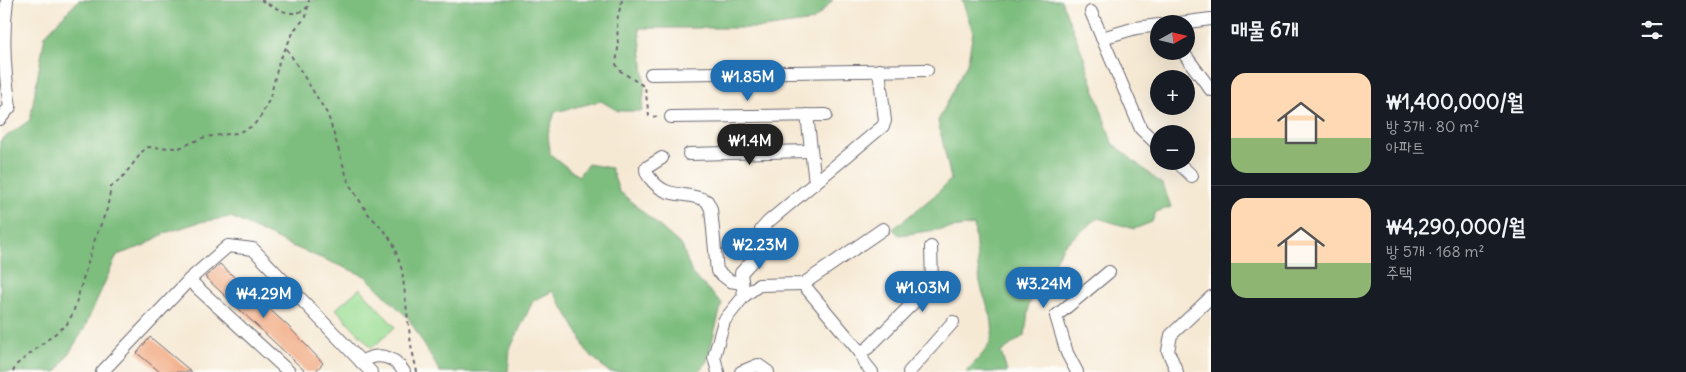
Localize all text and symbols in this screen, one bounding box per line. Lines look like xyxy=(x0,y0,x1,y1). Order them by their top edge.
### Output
north arrow xyxy=(1150,15,1195,60)
map controls xyxy=(1150,15,1195,170)
text: 매물 6개 xyxy=(1231,16,1299,43)
icon: filters xyxy=(1638,16,1666,44)
pin: ₩1.85M xyxy=(707,59,789,102)
text: ₩1.85M xyxy=(722,66,774,86)
button: + xyxy=(1150,70,1195,115)
text: ₩1,400,000/월 xyxy=(1386,88,1524,115)
icon: home xyxy=(1271,93,1331,153)
text: 방 3개 · 80 m² xyxy=(1386,116,1479,136)
pin: ₩1.4M xyxy=(715,124,785,166)
button: − xyxy=(1150,125,1195,170)
text: ₩1.4M xyxy=(728,130,772,150)
text: 아파트 xyxy=(1386,137,1425,157)
text: ₩4,290,000/월 xyxy=(1386,213,1526,240)
icon: home xyxy=(1271,218,1331,278)
pin: ₩2.23M xyxy=(719,228,801,270)
text: ₩2.23M xyxy=(733,234,787,254)
text: 방 5개 · 168 m² xyxy=(1386,241,1485,261)
text: 주택 xyxy=(1386,262,1412,282)
pin: ₩3.24M xyxy=(1003,266,1085,309)
pin: ₩1.03M xyxy=(882,270,964,313)
text: ₩3.24M xyxy=(1016,273,1072,293)
pin: ₩4.29M xyxy=(223,276,305,319)
text: ₩1.03M xyxy=(896,277,950,297)
text: ₩4.29M xyxy=(236,283,292,303)

